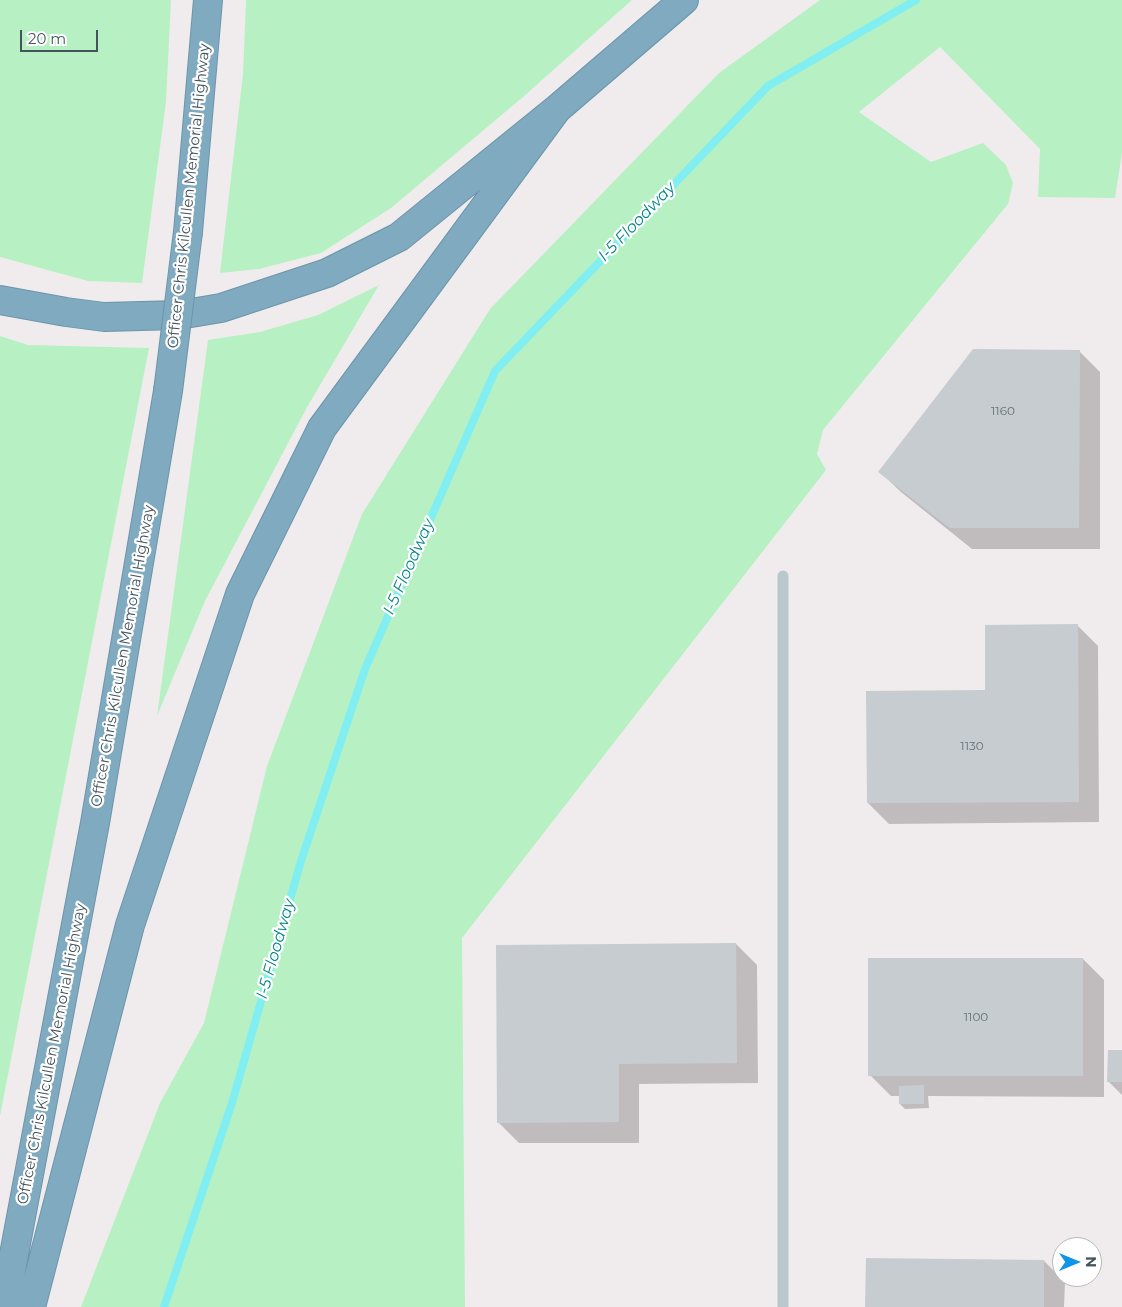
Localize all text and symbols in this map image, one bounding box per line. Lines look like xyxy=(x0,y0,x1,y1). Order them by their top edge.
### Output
scale bar xyxy=(22,20,100,52)
text: 20 m xyxy=(28,29,66,48)
street label: Officer Chris Kilcullen Memorial Highway xyxy=(164,43,214,349)
water label: I-5 Floodway xyxy=(594,178,680,266)
house number: 1160 xyxy=(991,404,1015,418)
street label: Officer Chris Kilcullen Memorial Highway xyxy=(88,504,158,808)
water label: I-5 Floodway xyxy=(379,516,439,618)
house number: 1130 xyxy=(960,739,984,753)
water label: I-5 Floodway xyxy=(253,897,299,1001)
street label: Officer Chris Kilcullen Memorial Highway xyxy=(14,902,90,1206)
house number: 1100 xyxy=(964,1010,988,1024)
north arrow xyxy=(1052,1237,1102,1287)
text: N xyxy=(1082,1256,1100,1268)

